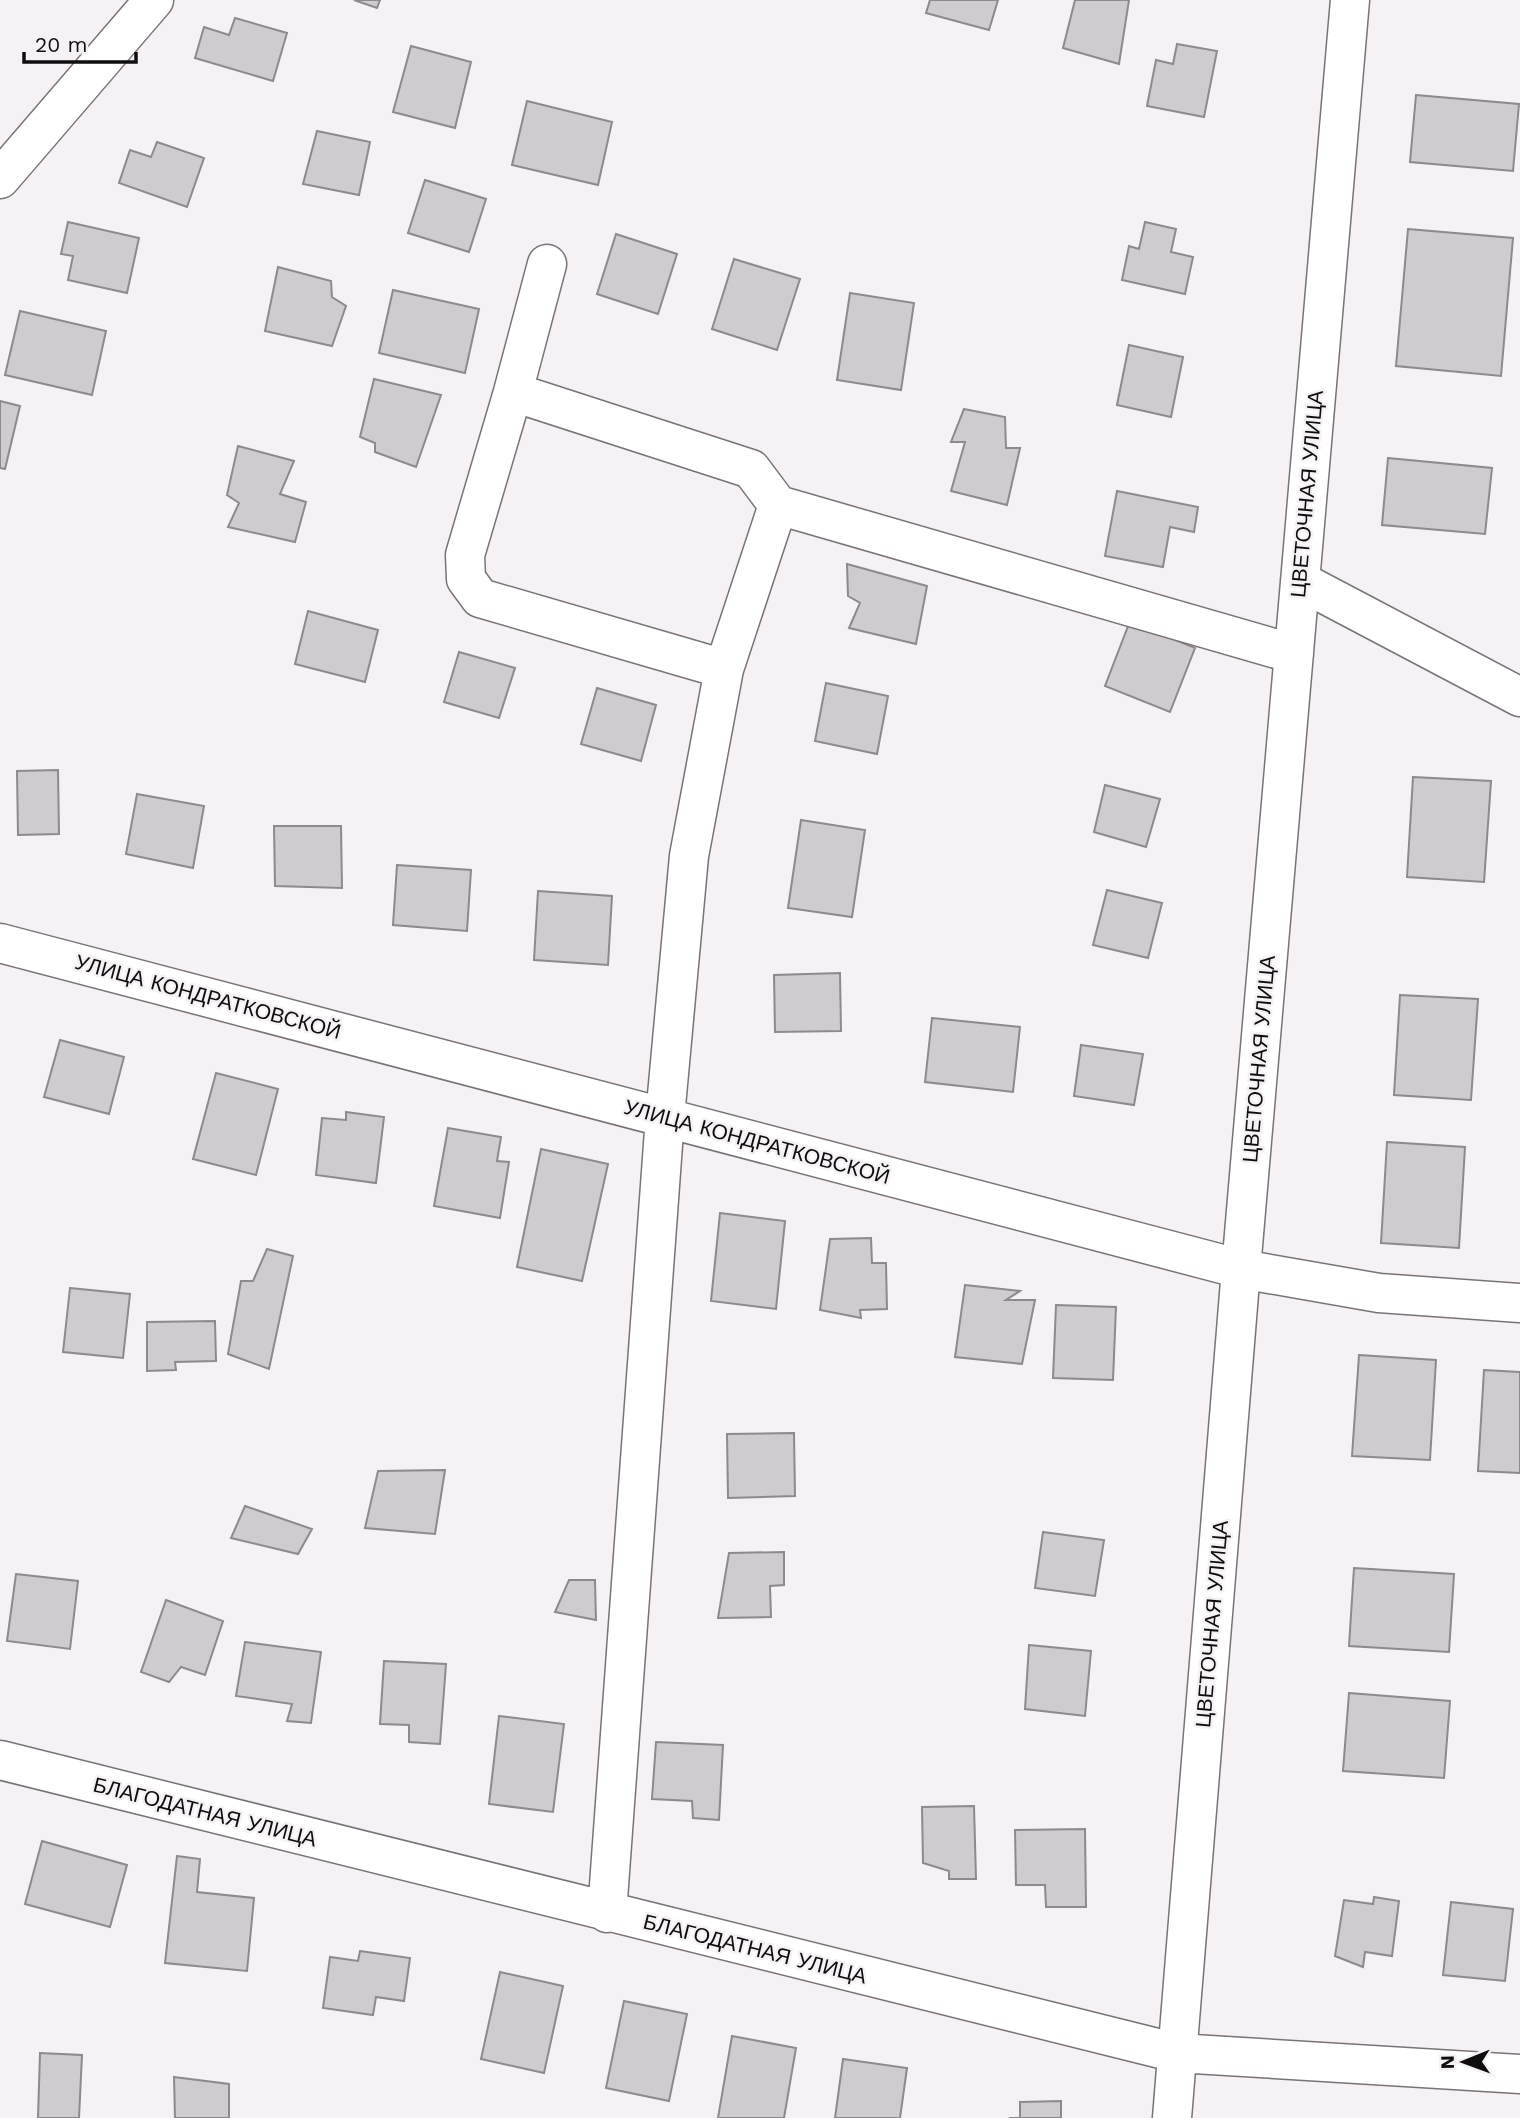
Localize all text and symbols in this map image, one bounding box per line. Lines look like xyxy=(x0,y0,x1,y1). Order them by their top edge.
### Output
scale bar xyxy=(24,21,136,65)
text: 20 m xyxy=(35,32,87,57)
street label: ЦВЕТОЧНАЯ УЛИЦА xyxy=(1285,389,1328,599)
street label: УЛИЦА КОНДРАТКОВСКОЙ xyxy=(73,949,344,1044)
street label: ЦВЕТОЧНАЯ УЛИЦА xyxy=(1237,954,1280,1164)
street label: УЛИЦА КОНДРАТКОВСКОЙ xyxy=(622,1094,893,1189)
street label: ЦВЕТОЧНАЯ УЛИЦА xyxy=(1190,1519,1233,1729)
street label: БЛАГОДАТНАЯ УЛИЦА xyxy=(91,1772,320,1851)
street label: БЛАГОДАТНАЯ УЛИЦА xyxy=(641,1909,870,1988)
north arrow xyxy=(1429,2027,1499,2097)
text: N xyxy=(1436,2055,1459,2070)

